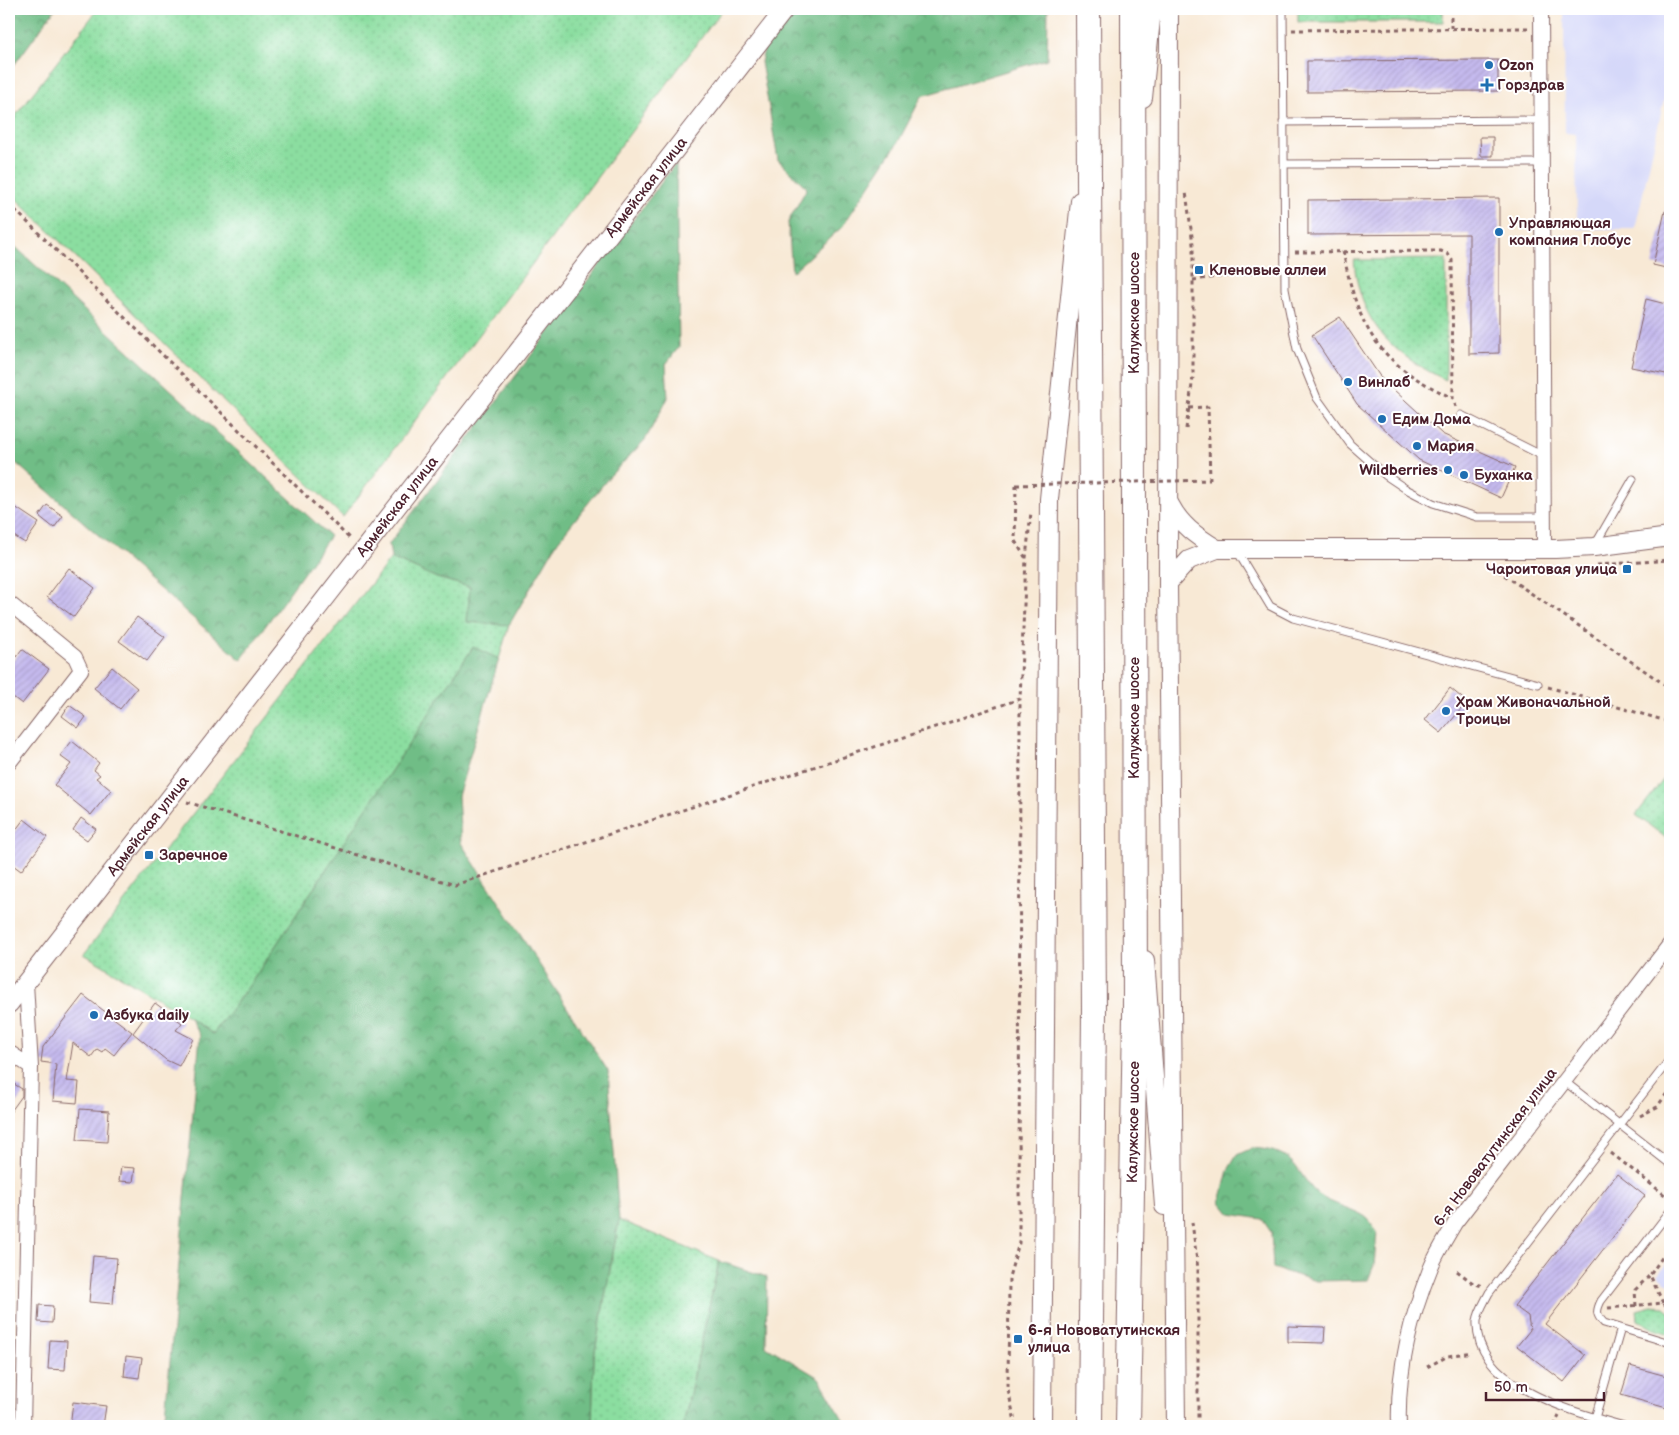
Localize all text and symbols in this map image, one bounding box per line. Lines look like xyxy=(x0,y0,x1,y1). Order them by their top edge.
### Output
place label: Ozon xyxy=(1499,56,1534,75)
marker: Ozon xyxy=(1483,59,1495,71)
place label: Горздрав xyxy=(1497,76,1564,95)
marker: Горздрав xyxy=(1481,79,1493,91)
street label: Армейская улица xyxy=(601,133,692,242)
place label: Управляющая компания Глобус xyxy=(1509,214,1631,250)
marker: Управляющая компания Глобус xyxy=(1493,226,1505,238)
street label: Калужское шоссе xyxy=(1125,252,1144,374)
place label: Кленовые аллеи xyxy=(1209,261,1326,280)
marker: Кленовые аллеи xyxy=(1193,264,1205,276)
place label: Винлаб xyxy=(1358,373,1411,392)
marker: Винлаб xyxy=(1342,376,1354,388)
place label: Едим Дома xyxy=(1392,410,1471,429)
marker: Едим Дома xyxy=(1376,413,1388,425)
place label: Мария xyxy=(1427,437,1474,456)
marker: Мария xyxy=(1411,440,1423,452)
street label: Армейская улица xyxy=(352,453,443,562)
place label: Wildberries xyxy=(1359,461,1438,480)
marker: Wildberries xyxy=(1442,464,1454,476)
place label: Буханка xyxy=(1474,466,1533,485)
marker: Буханка xyxy=(1458,469,1470,481)
place label: Чароитовая улица xyxy=(1486,560,1617,579)
marker: Чароитовая улица xyxy=(1621,563,1633,575)
street label: Калужское шоссе xyxy=(1125,657,1144,779)
place label: Храм Живоначальной Троицы xyxy=(1455,693,1611,729)
marker: Храм Живоначальной Троицы xyxy=(1440,705,1452,717)
street label: Армейская улица xyxy=(103,772,194,881)
place label: Заречное xyxy=(159,846,228,865)
marker: Заречное xyxy=(143,849,155,861)
place label: Азбука daily xyxy=(103,1006,189,1025)
marker: Азбука daily xyxy=(88,1009,100,1021)
street label: Калужское шоссе xyxy=(1123,1061,1144,1183)
street label: 6-я Нововатутинская улица xyxy=(1429,1064,1561,1230)
place label: 6-я Нововатутинская улица xyxy=(1028,1321,1180,1357)
marker: 6-я Нововатутинская улица xyxy=(1012,1333,1024,1345)
scale bar xyxy=(1486,1370,1604,1402)
text: 50 m xyxy=(1494,1378,1528,1397)

